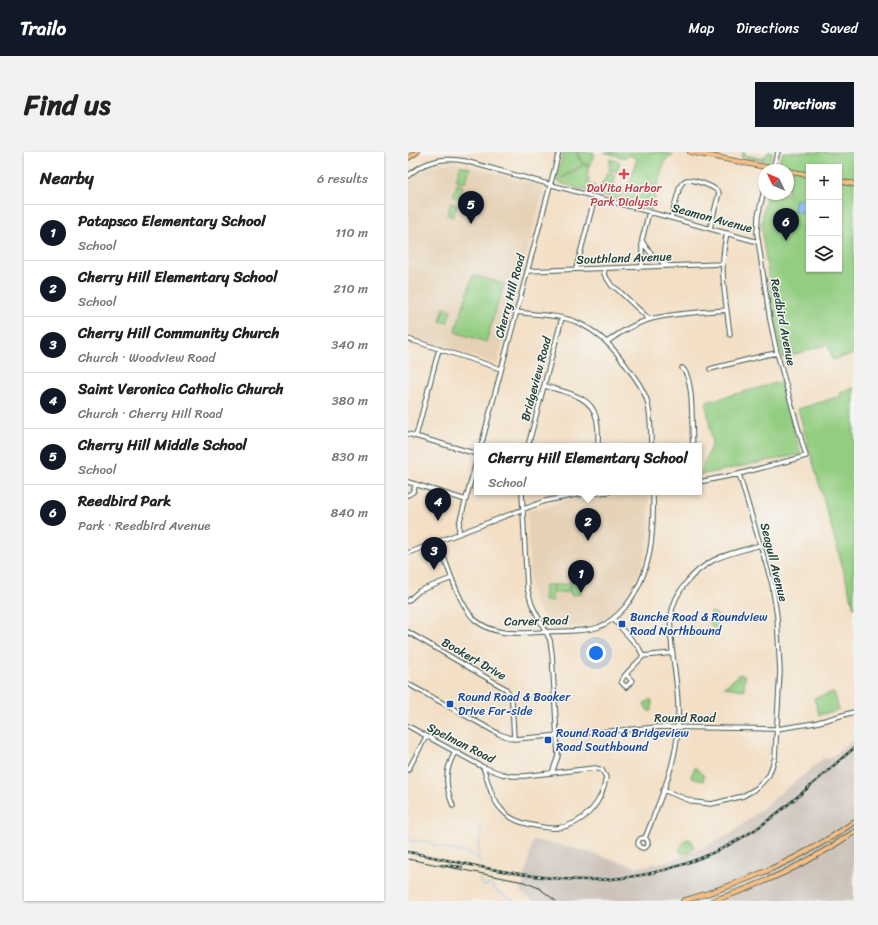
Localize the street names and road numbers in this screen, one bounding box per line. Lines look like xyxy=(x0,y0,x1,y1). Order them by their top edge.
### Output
street label: Seamon Avenue xyxy=(669,197,755,239)
street label: Southland Avenue xyxy=(576,245,672,271)
street label: Cherry Hill Road xyxy=(488,250,532,341)
street label: Reedbird Avenue xyxy=(764,277,802,368)
street label: Bridgeview Road xyxy=(514,334,558,424)
street label: Seagull Avenue xyxy=(754,520,794,604)
street label: Carver Road xyxy=(504,609,570,633)
street label: Bookert Drive xyxy=(437,631,511,687)
street label: Round Road xyxy=(654,707,716,729)
street label: Spelman Road xyxy=(423,716,499,770)

